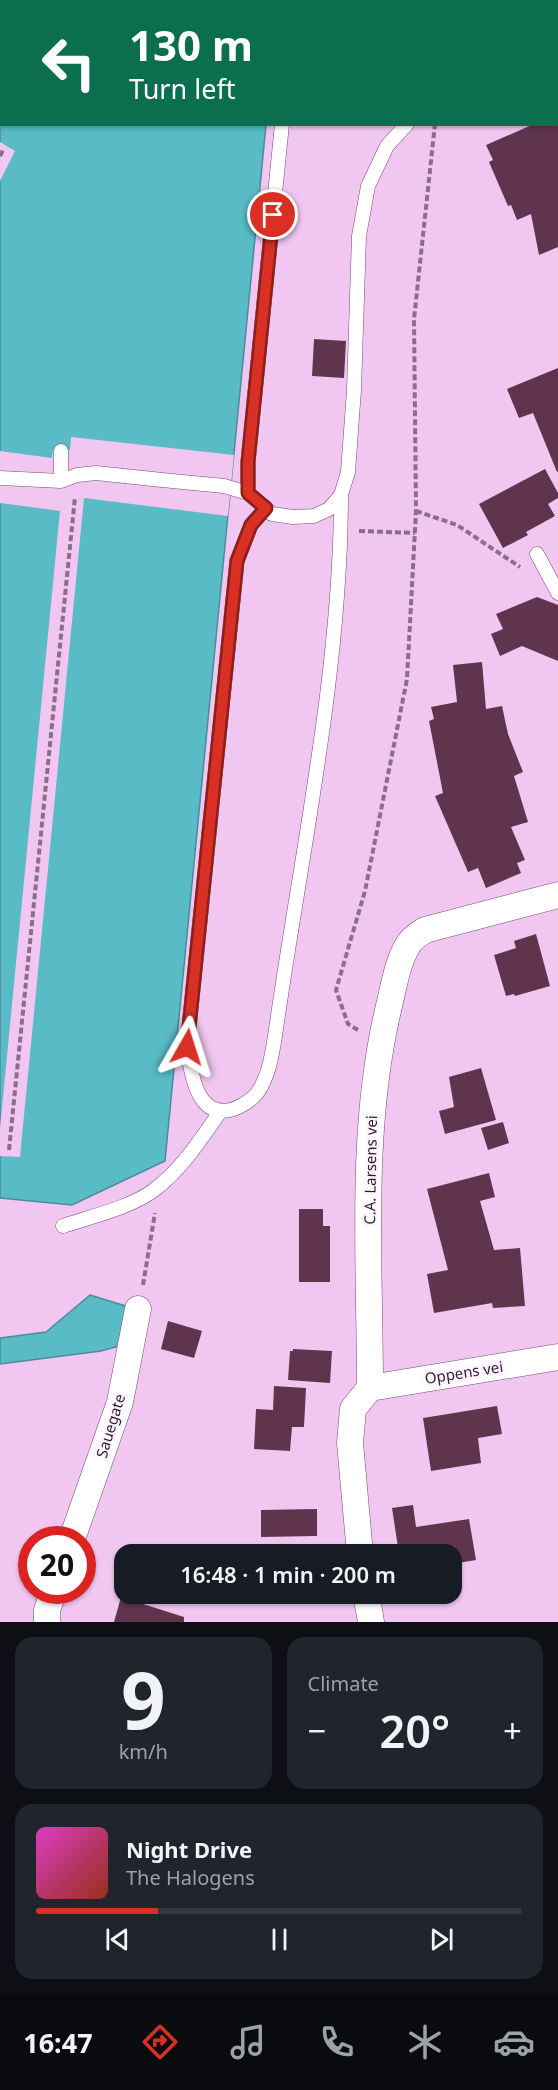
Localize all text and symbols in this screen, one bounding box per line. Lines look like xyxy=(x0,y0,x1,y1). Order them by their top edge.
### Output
text: 130 m xyxy=(129,16,253,73)
icon: left xyxy=(30,24,108,102)
text: Turn left xyxy=(129,70,235,107)
pin xyxy=(247,189,298,240)
icon: arrive xyxy=(256,198,289,231)
position arrow xyxy=(155,1015,219,1079)
street label: C.A. Larsens vei xyxy=(359,1115,381,1225)
street label: Oppens vei xyxy=(423,1356,504,1388)
street label: Sauegate xyxy=(91,1391,129,1460)
speed limit sign: 20 xyxy=(18,1526,96,1604)
text: 16:48 · 1 min · 200 m xyxy=(180,1559,396,1589)
text: 9 xyxy=(121,1646,166,1752)
text: Climate xyxy=(308,1670,379,1697)
text: 20° xyxy=(379,1700,450,1761)
text: − xyxy=(308,1708,326,1753)
text: + xyxy=(503,1708,522,1753)
text: km/h xyxy=(119,1738,168,1765)
text: Night Drive xyxy=(126,1834,252,1864)
text: The Halogens xyxy=(126,1864,255,1891)
icon: previous xyxy=(101,1923,134,1956)
icon: pause xyxy=(263,1923,296,1956)
icon: next xyxy=(425,1923,458,1956)
icon: directions xyxy=(139,2021,181,2063)
icon: music xyxy=(227,2021,269,2063)
icon: phone xyxy=(316,2021,358,2063)
icon: climate xyxy=(404,2021,446,2063)
icon: car xyxy=(493,2021,535,2063)
text: 16:47 xyxy=(23,2024,93,2061)

